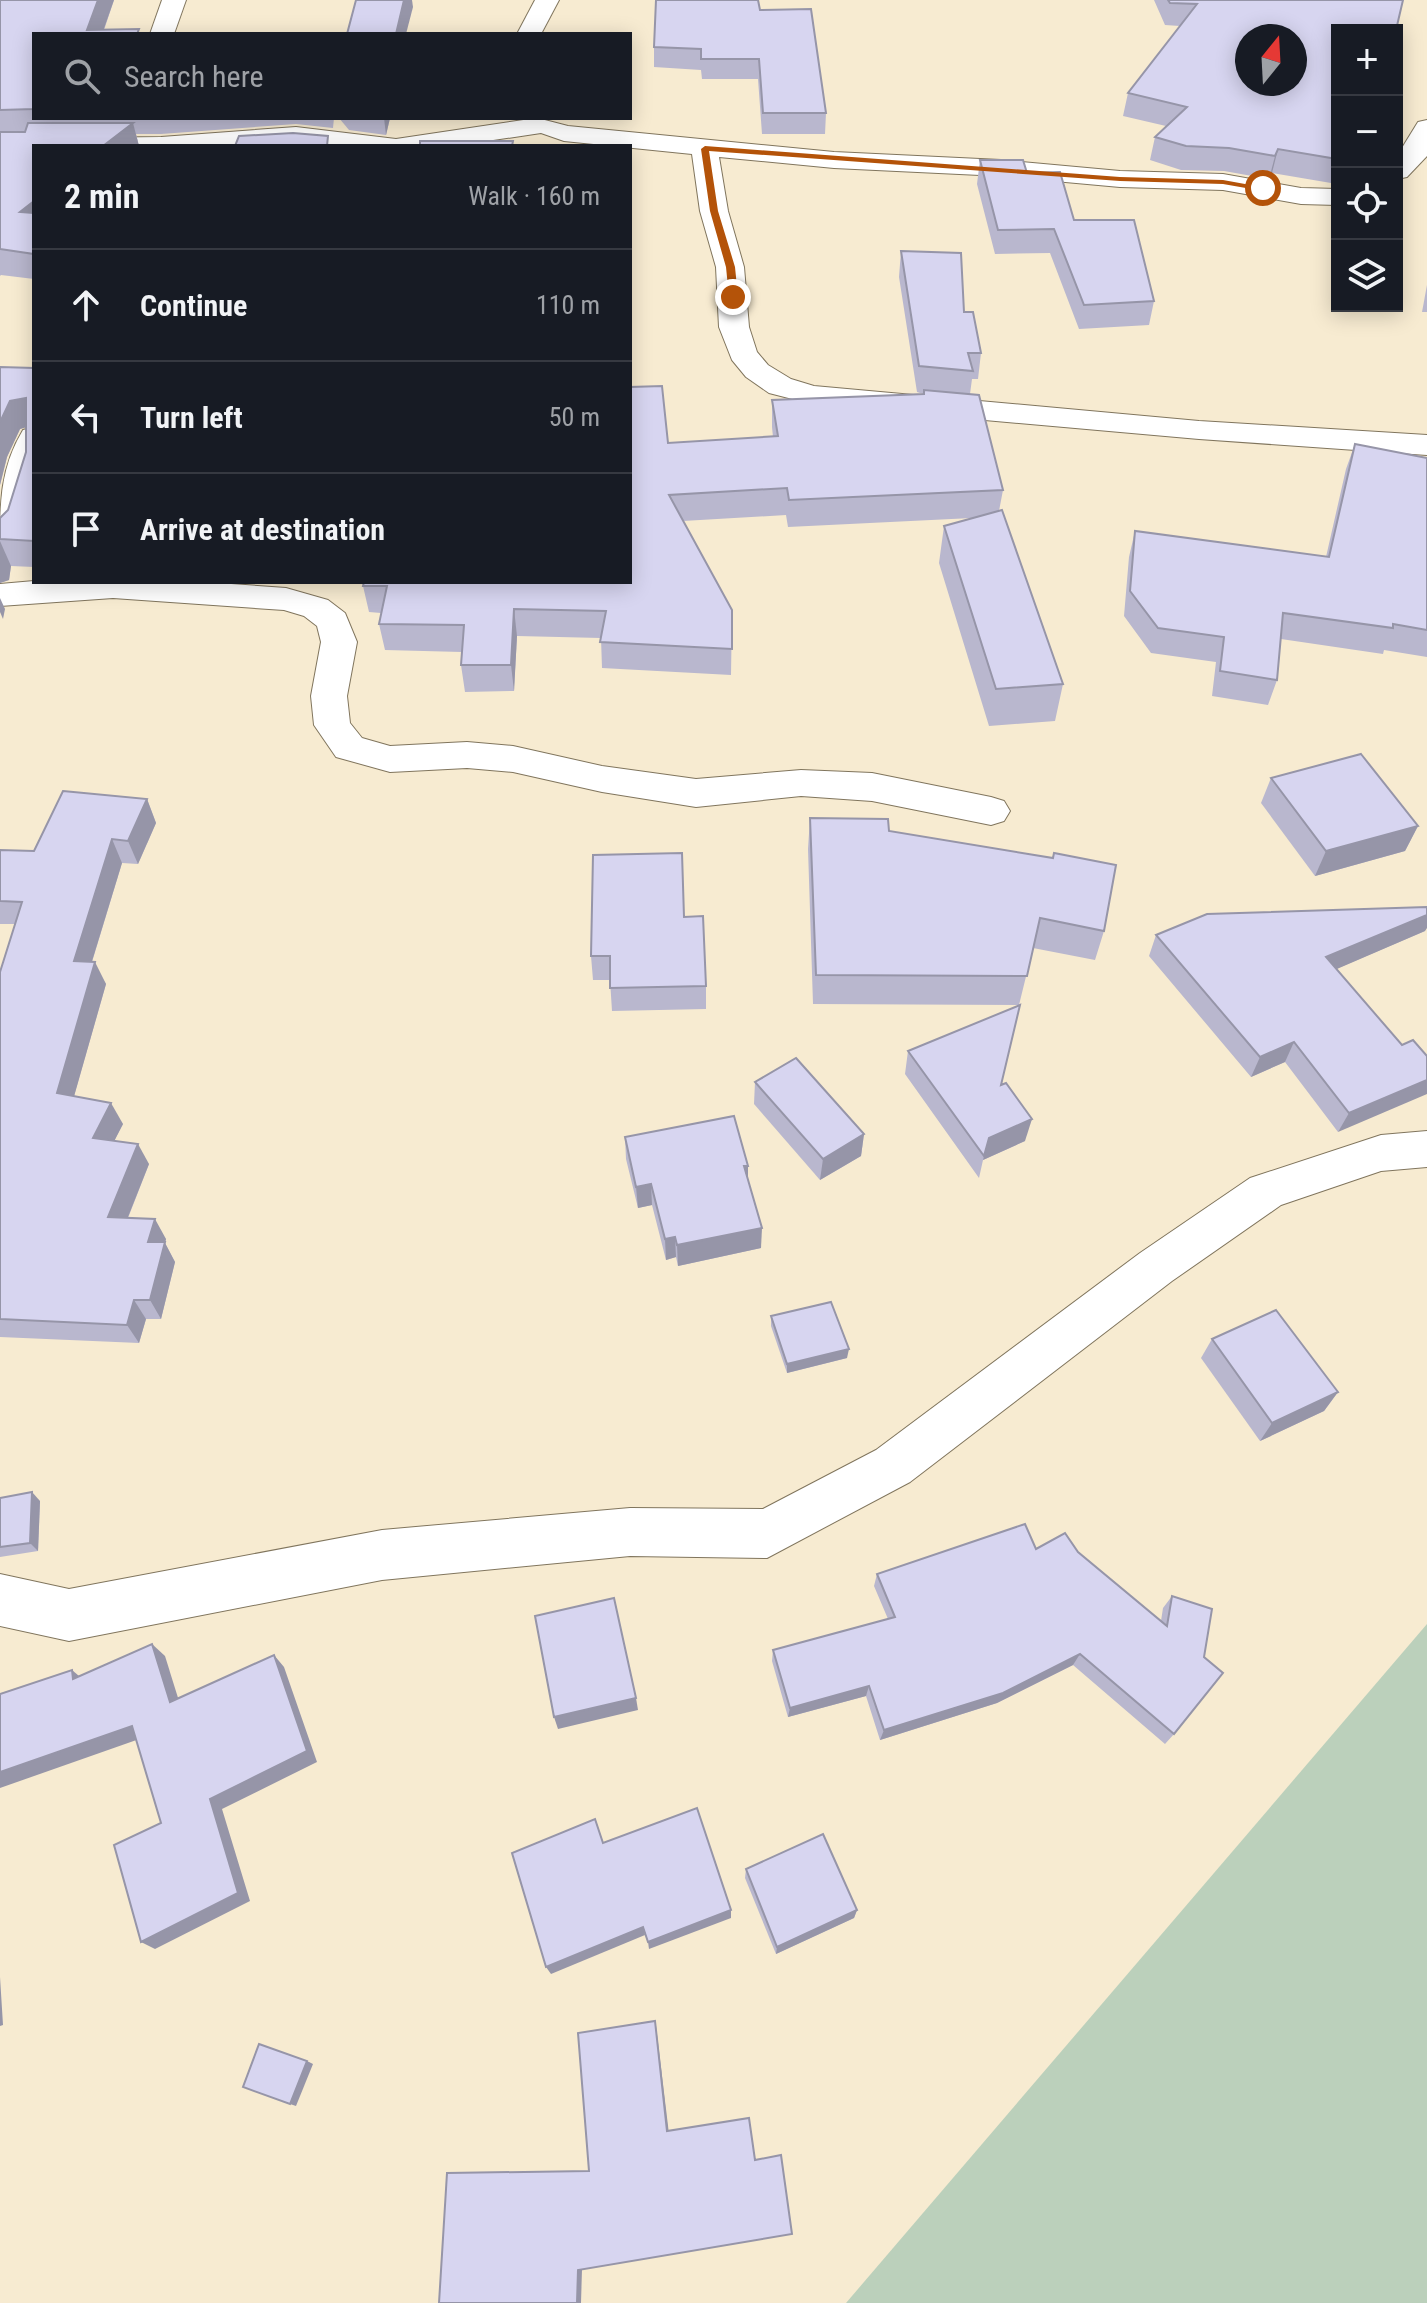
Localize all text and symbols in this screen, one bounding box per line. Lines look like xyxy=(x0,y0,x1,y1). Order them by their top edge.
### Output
north arrow xyxy=(1235,24,1307,96)
map controls xyxy=(1331,24,1403,312)
button: + xyxy=(1331,24,1403,96)
search box xyxy=(32,32,632,120)
icon: search xyxy=(60,54,104,98)
text: Search here xyxy=(124,59,264,94)
button: − xyxy=(1331,96,1403,168)
button: locate xyxy=(1331,168,1403,240)
route start xyxy=(1245,170,1281,206)
text: 2 min xyxy=(64,176,140,216)
text: Walk · 160 m xyxy=(468,181,600,211)
button: layers xyxy=(1331,240,1403,312)
route end xyxy=(715,279,751,315)
icon: ahead xyxy=(64,283,108,327)
text: Continue xyxy=(140,288,247,323)
text: 110 m xyxy=(536,290,600,320)
icon: left xyxy=(64,395,108,439)
text: Turn left xyxy=(140,400,243,435)
text: 50 m xyxy=(549,402,600,432)
icon: arrive xyxy=(64,507,108,551)
text: Arrive at destination xyxy=(140,512,385,547)

